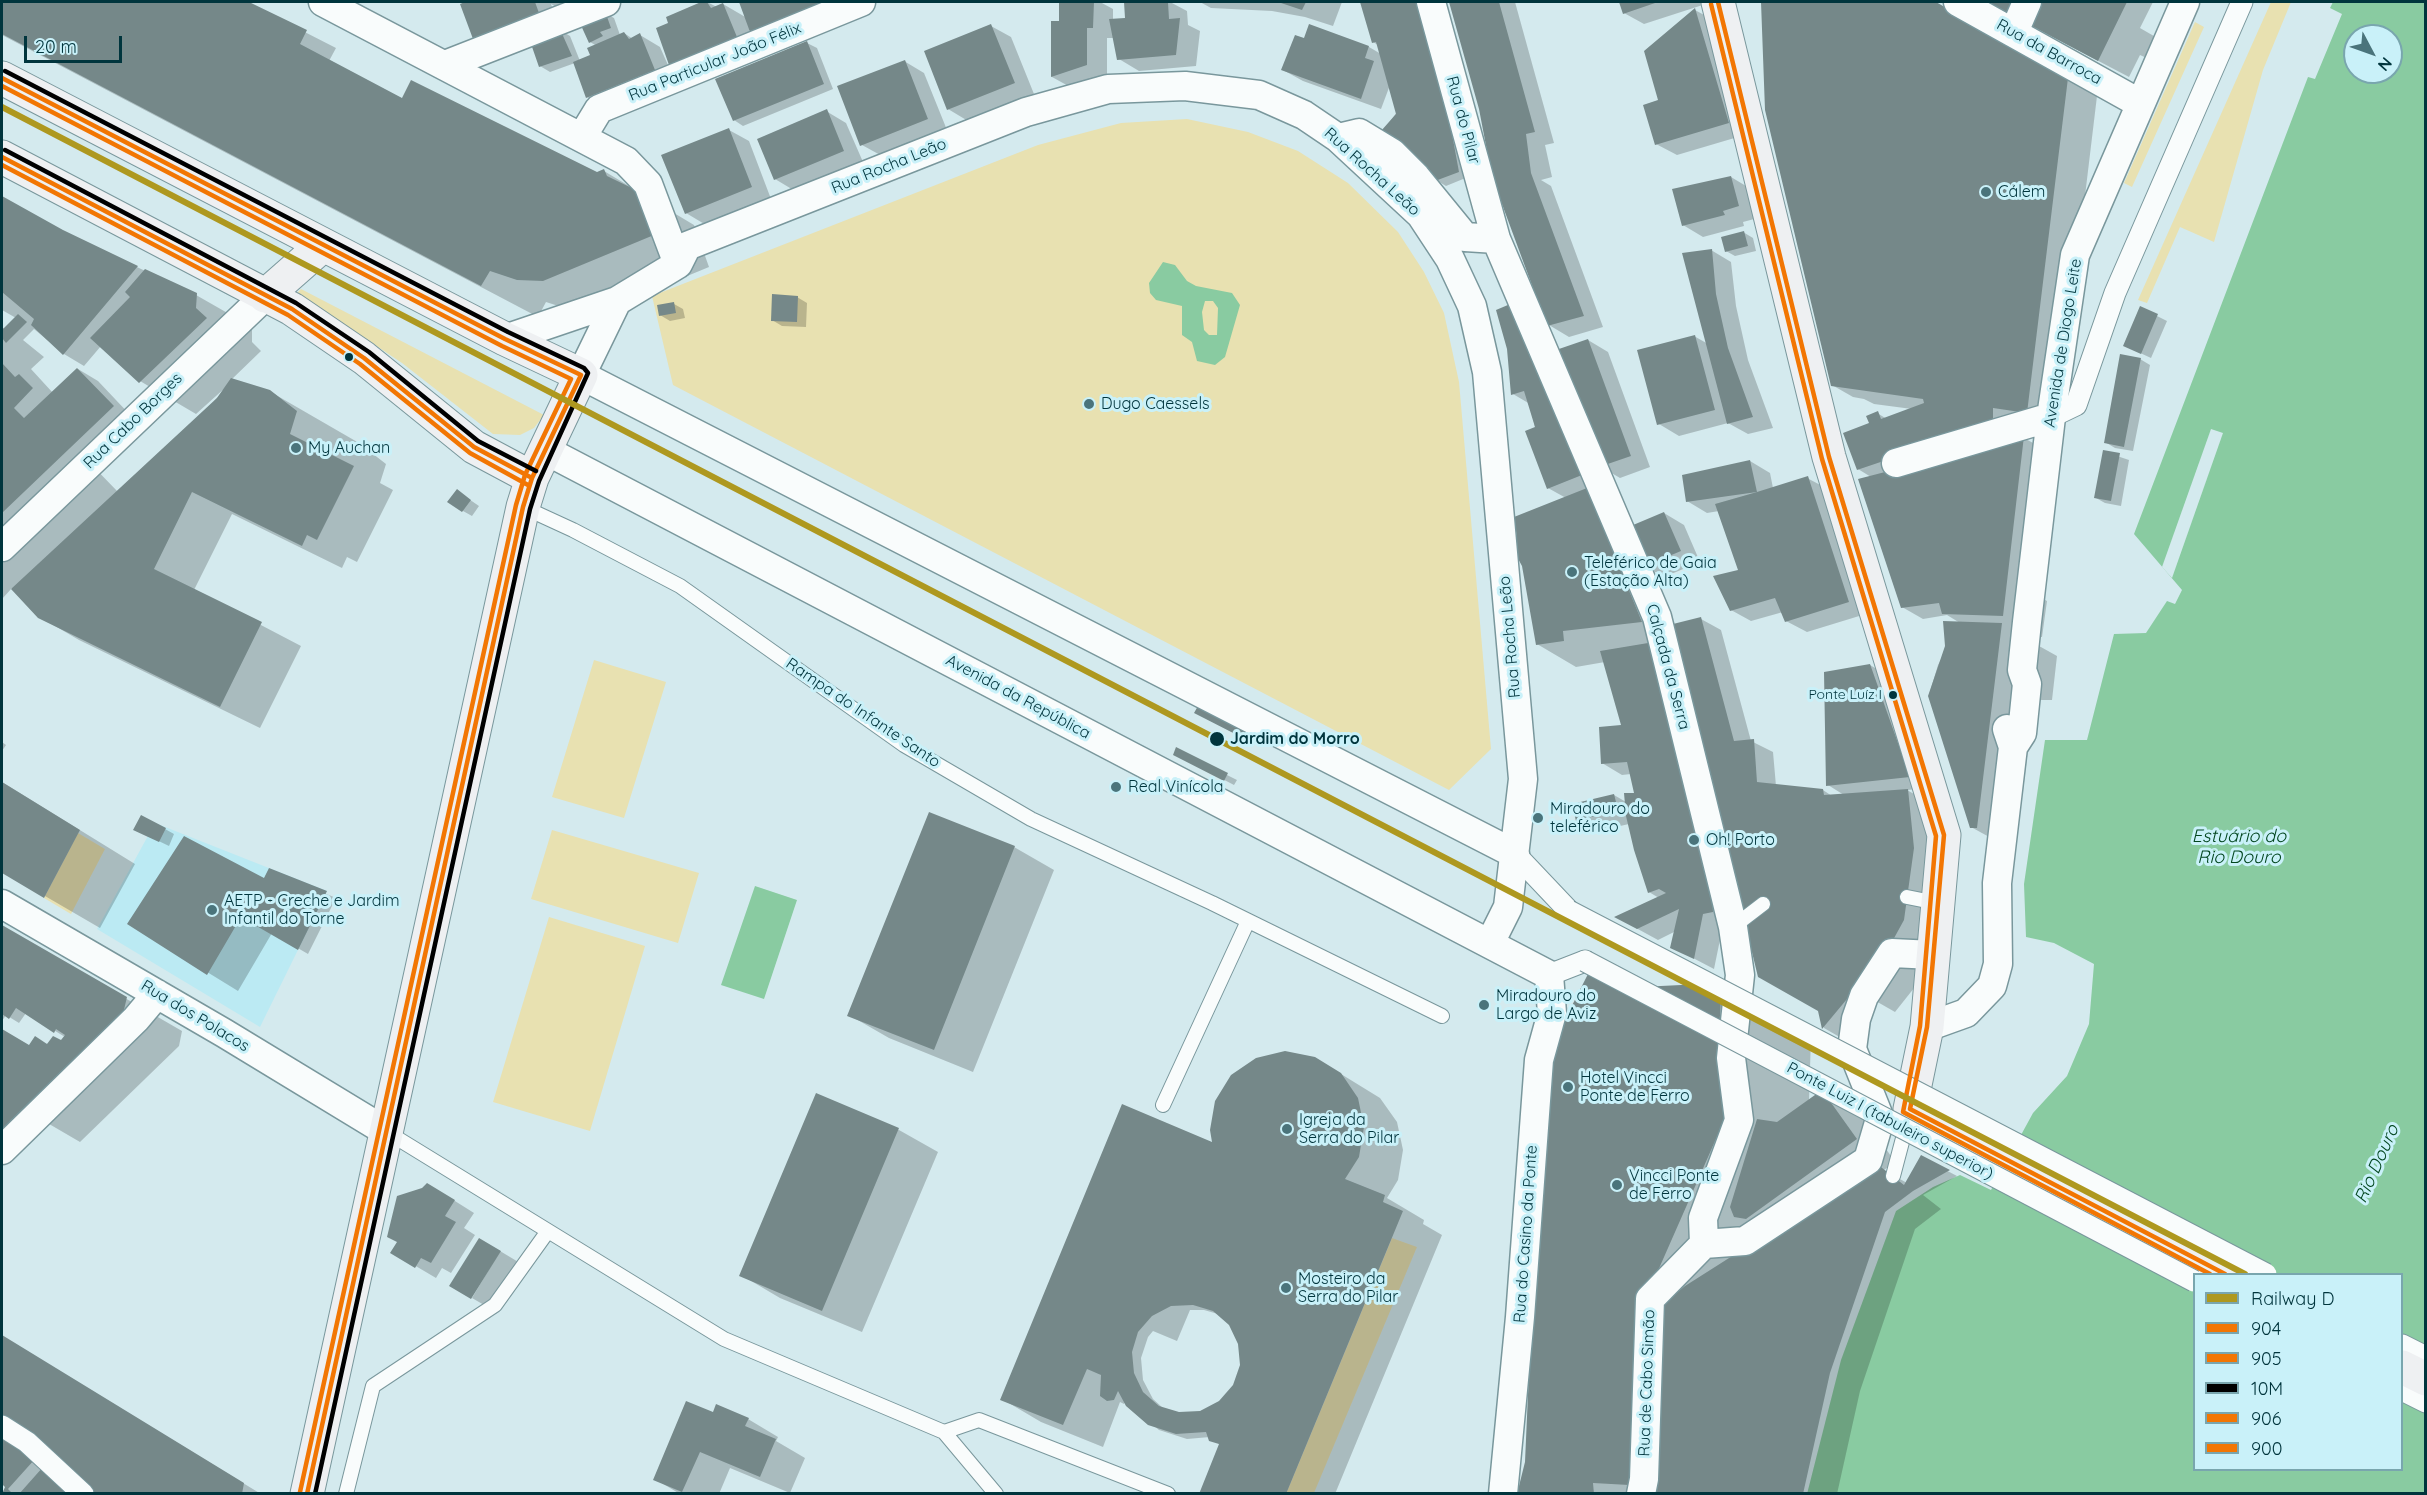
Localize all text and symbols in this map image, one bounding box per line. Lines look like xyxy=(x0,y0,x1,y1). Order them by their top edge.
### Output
street label: Rua da Barroca xyxy=(1993,15,2105,89)
street label: Rua Particular João Félix xyxy=(626,19,804,105)
scale bar xyxy=(27,24,124,62)
north arrow xyxy=(2343,24,2403,84)
text: 20 m xyxy=(35,35,77,58)
text: N xyxy=(2374,53,2396,75)
street label: Rua do Pilar xyxy=(1442,74,1484,166)
street label: Rua Rocha Leão xyxy=(1320,124,1424,220)
street label: Rua Rocha Leão xyxy=(829,134,949,198)
place label: Cálem xyxy=(1998,182,2045,202)
marker: Cálem xyxy=(1979,185,1993,199)
street label: Avenida de Diogo Leite xyxy=(2040,257,2086,429)
unlabelled marker xyxy=(343,351,355,363)
street label: Rua Cabo Borges xyxy=(80,369,186,473)
place label: Dugo Caessels xyxy=(1101,394,1210,414)
marker: Dugo Caessels xyxy=(1082,397,1096,411)
place label: My Auchan xyxy=(308,438,390,458)
marker: My Auchan xyxy=(289,441,303,455)
place label: Teleférico de Gaia (Estação Alta) xyxy=(1584,553,1717,591)
marker: Teleférico de Gaia (Estação Alta) xyxy=(1565,565,1579,579)
street label: Rua Rocha Leão xyxy=(1495,575,1525,699)
street label: Calçada da Serra xyxy=(1642,602,1694,732)
street label: Avenida da República xyxy=(943,651,1093,743)
street label: Rampa do Infante Santo xyxy=(782,654,944,772)
place label: Ponte Luíz I xyxy=(1808,687,1882,703)
marker: Ponte Luíz I xyxy=(1887,689,1899,701)
place label: Jardim do Morro xyxy=(1230,729,1360,749)
marker: Jardim do Morro xyxy=(1208,730,1226,748)
place label: Real Vinícola xyxy=(1128,777,1224,797)
marker: Real Vinícola xyxy=(1109,780,1123,794)
place label: Miradouro do teleférico xyxy=(1550,799,1650,837)
marker: Miradouro do teleférico xyxy=(1531,811,1545,825)
water label: Estuário do Rio Douro xyxy=(2192,826,2286,868)
place label: Oh! Porto xyxy=(1706,830,1775,850)
marker: Oh! Porto xyxy=(1687,833,1701,847)
place label: AETP - Creche e Jardim Infantil do Torne xyxy=(224,891,399,929)
marker: AETP - Creche e Jardim Infantil do Torne xyxy=(205,903,219,917)
street label: Rua dos Polacos xyxy=(137,976,253,1056)
place label: Miradouro do Largo de Aviz xyxy=(1496,986,1596,1024)
marker: Miradouro do Largo de Aviz xyxy=(1477,998,1491,1012)
street label: Ponte Luiz I (tabuleiro superior) xyxy=(1784,1058,1996,1184)
place label: Hotel Vincci Ponte de Ferro xyxy=(1580,1068,1690,1106)
marker: Hotel Vincci Ponte de Ferro xyxy=(1561,1080,1575,1094)
place label: Igreja da Serra do Pilar xyxy=(1299,1110,1399,1148)
marker: Igreja da Serra do Pilar xyxy=(1280,1122,1294,1136)
water label: Rio Douro xyxy=(2350,1122,2404,1206)
street label: Rua do Casino da Ponte xyxy=(1510,1144,1542,1324)
place label: Vincci Ponte de Ferro xyxy=(1629,1166,1719,1204)
marker: Vincci Ponte de Ferro xyxy=(1610,1178,1624,1192)
place label: Mosteiro da Serra do Pilar xyxy=(1298,1269,1398,1307)
legend xyxy=(2193,1273,2403,1471)
marker: Mosteiro da Serra do Pilar xyxy=(1279,1281,1293,1295)
text: Railway D xyxy=(2251,1287,2334,1310)
street label: Rua de Cabo Simão xyxy=(1635,1309,1659,1457)
text: 904 xyxy=(2251,1317,2281,1340)
text: 905 xyxy=(2251,1347,2282,1370)
text: 10M xyxy=(2251,1377,2283,1400)
text: 906 xyxy=(2251,1407,2281,1430)
text: 900 xyxy=(2251,1437,2282,1460)

